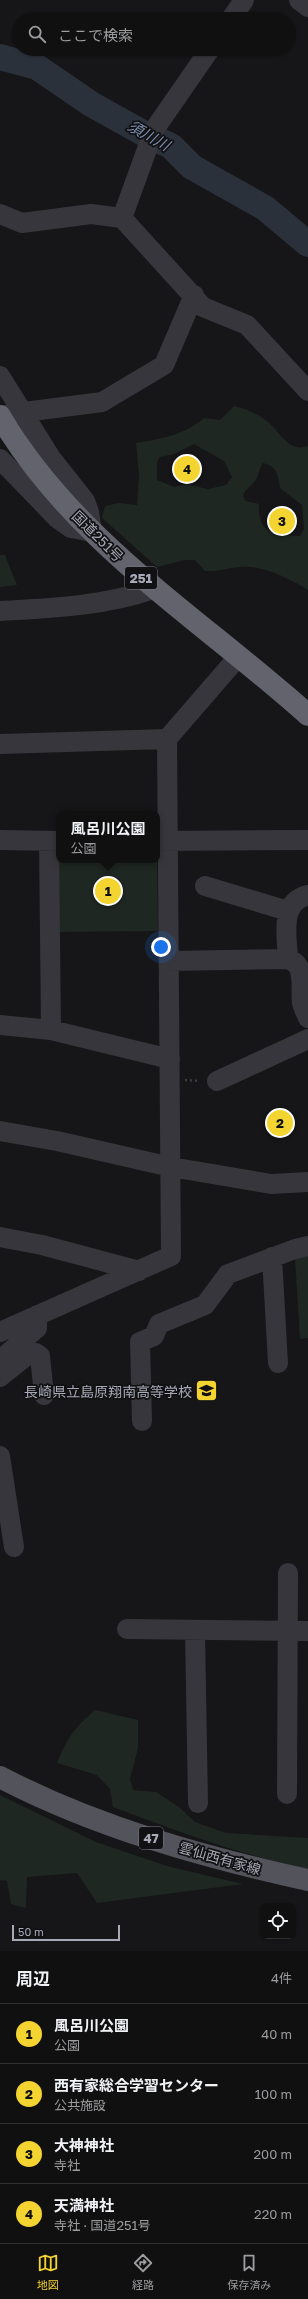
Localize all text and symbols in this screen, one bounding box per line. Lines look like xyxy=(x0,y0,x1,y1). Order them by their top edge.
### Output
search box xyxy=(12,12,296,56)
icon: search xyxy=(26,23,48,45)
text: ここで検索 xyxy=(58,26,133,44)
water label: 須川川 xyxy=(125,116,175,155)
pin: 4 xyxy=(174,454,200,484)
pin: 3 xyxy=(269,506,295,536)
street label: 国道251号 xyxy=(69,507,127,565)
road number: 251 xyxy=(125,567,157,589)
popup xyxy=(56,811,160,863)
text: 風呂川公園 xyxy=(70,819,146,837)
text: 公園 xyxy=(70,840,97,856)
pin: 1 xyxy=(95,876,121,906)
your location xyxy=(151,937,171,957)
pin: 2 xyxy=(267,1108,293,1138)
school or university icon: 長崎県立島原翔南高等学校 xyxy=(194,1378,220,1404)
place label: 長崎県立島原翔南高等学校 xyxy=(24,1383,192,1400)
road number: 47 xyxy=(139,1827,163,1849)
street label: 雲仙西有家線 xyxy=(177,1838,263,1878)
map controls xyxy=(260,1903,296,1939)
button: locate xyxy=(260,1903,296,1939)
scale bar xyxy=(12,1923,120,1942)
text: 50 m xyxy=(18,1925,44,1938)
text: 周辺 xyxy=(16,1968,50,1989)
text: 4件 xyxy=(271,1970,292,1986)
text: 風呂川公園 xyxy=(54,2016,129,2034)
text: 1 xyxy=(26,2026,32,2042)
text: 40 m xyxy=(261,2026,292,2042)
text: 公園 xyxy=(54,2037,80,2053)
text: 西有家総合学習センター xyxy=(54,2076,219,2094)
text: 2 xyxy=(25,2086,33,2102)
text: 100 m xyxy=(255,2086,292,2102)
text: 公共施設 xyxy=(54,2097,106,2113)
text: 大神神社 xyxy=(54,2136,114,2154)
text: 3 xyxy=(25,2146,33,2162)
text: 200 m xyxy=(254,2146,292,2162)
text: 寺社 xyxy=(54,2157,80,2173)
text: 天満神社 xyxy=(54,2196,114,2214)
text: 4 xyxy=(25,2206,33,2222)
text: 220 m xyxy=(254,2206,292,2222)
text: 寺社 · 国道251号 xyxy=(54,2217,151,2233)
tab: 地図 xyxy=(37,2252,59,2292)
tab: 経路 xyxy=(132,2252,154,2292)
tab: 保存済み xyxy=(227,2252,271,2292)

